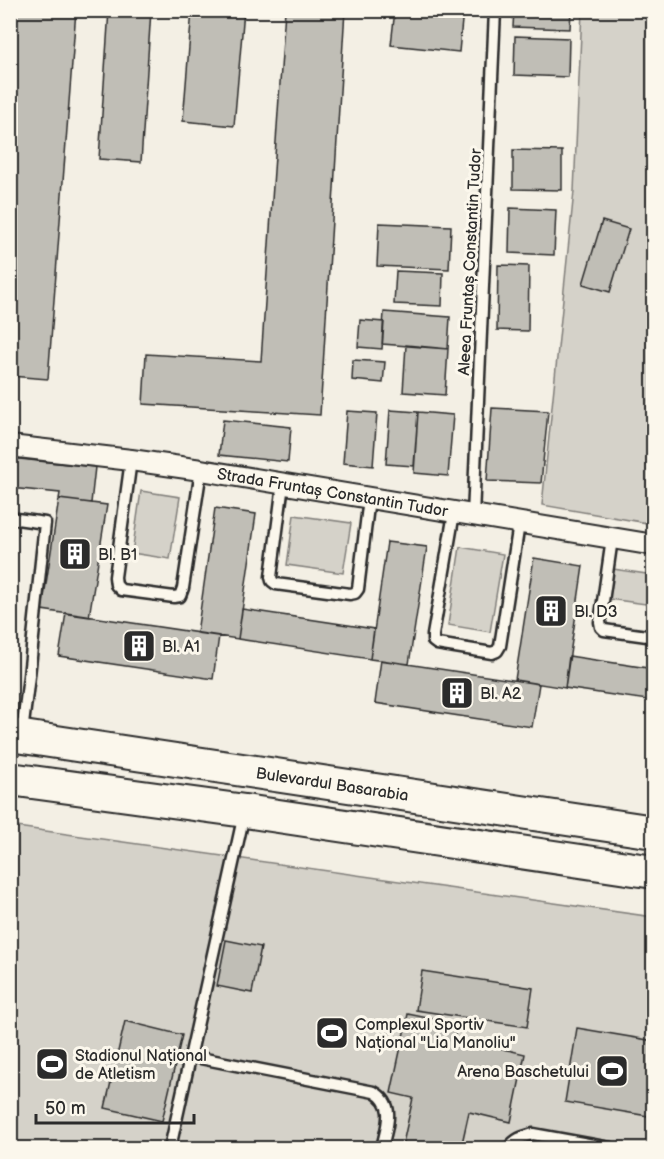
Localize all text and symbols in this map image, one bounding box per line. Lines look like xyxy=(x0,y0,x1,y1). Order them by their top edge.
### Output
street label: Aleea Fruntaș Constantin Tudor xyxy=(455,148,486,376)
street label: Strada Fruntaș Constantin Tudor xyxy=(216,465,449,522)
building icon: Bl. B1 xyxy=(57,536,93,572)
place label: Bl. B1 xyxy=(98,546,137,565)
building icon: Bl. D3 xyxy=(533,593,569,629)
place label: Bl. D3 xyxy=(574,603,618,622)
building icon: Bl. A1 xyxy=(121,628,157,664)
place label: Bl. A1 xyxy=(162,638,200,657)
building icon: Bl. A2 xyxy=(439,675,475,711)
place label: Bl. A2 xyxy=(480,685,522,704)
street label: Bulevardul Basarabia xyxy=(254,764,410,806)
sports icon: Complexul Sportiv Național "Lia Manoliu" xyxy=(314,1015,350,1051)
place label: Complexul Sportiv Național "Lia Manoliu" xyxy=(355,1016,516,1053)
sports icon: Stadionul Național de Atletism xyxy=(34,1046,70,1082)
place label: Stadionul Național de Atletism xyxy=(75,1047,207,1084)
sports icon: Arena Baschetului xyxy=(594,1053,630,1089)
place label: Arena Baschetului xyxy=(457,1063,589,1082)
scale bar xyxy=(36,1087,194,1125)
text: 50 m xyxy=(45,1098,86,1119)

